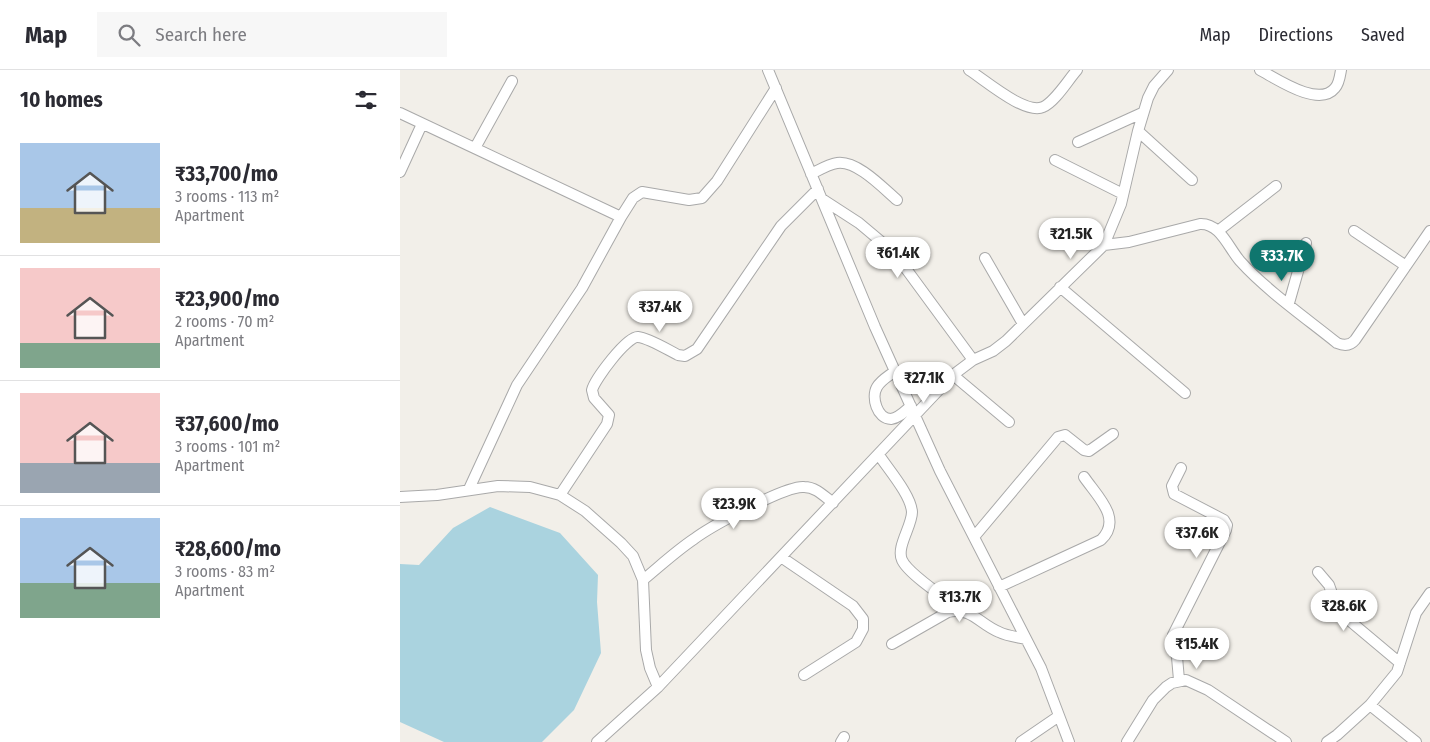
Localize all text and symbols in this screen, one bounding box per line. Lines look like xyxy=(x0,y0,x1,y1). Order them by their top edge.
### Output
search box xyxy=(97,12,447,57)
text: Map xyxy=(25,21,67,49)
icon: search xyxy=(115,21,143,49)
text: Search here xyxy=(155,23,247,46)
text: Map xyxy=(1199,24,1231,46)
text: Directions xyxy=(1259,24,1333,46)
text: Saved xyxy=(1361,24,1405,46)
icon: filters xyxy=(352,86,380,114)
text: 10 homes xyxy=(20,87,103,113)
text: ₹33,700/mo xyxy=(175,161,278,187)
icon: home xyxy=(60,163,120,223)
text: 3 rooms · 113 m² xyxy=(175,187,279,206)
text: Apartment xyxy=(175,206,244,225)
pin: ₹21.5K xyxy=(1030,218,1112,260)
text: ₹21.5K xyxy=(1050,224,1092,243)
pin: ₹61.4K xyxy=(857,236,939,279)
pin: ₹33.7K xyxy=(1241,240,1323,282)
text: ₹61.4K xyxy=(877,243,919,262)
text: ₹33.7K xyxy=(1261,246,1303,265)
text: ₹23,900/mo xyxy=(175,286,279,312)
icon: home xyxy=(60,288,120,348)
pin: ₹37.4K xyxy=(619,290,701,333)
text: ₹37.4K xyxy=(639,297,681,316)
text: 2 rooms · 70 m² xyxy=(175,312,274,331)
text: Apartment xyxy=(175,331,244,350)
pin: ₹27.1K xyxy=(883,362,965,404)
text: ₹27.1K xyxy=(904,368,944,387)
text: ₹37,600/mo xyxy=(175,411,279,437)
icon: home xyxy=(60,413,120,473)
text: 3 rooms · 101 m² xyxy=(175,437,280,456)
text: Apartment xyxy=(175,456,244,475)
pin: ₹23.9K xyxy=(693,488,775,530)
text: ₹23.9K xyxy=(712,494,756,513)
pin: ₹37.6K xyxy=(1156,516,1238,559)
text: ₹37.6K xyxy=(1175,523,1219,542)
text: ₹28,600/mo xyxy=(175,536,281,562)
icon: home xyxy=(60,538,120,598)
text: 3 rooms · 83 m² xyxy=(175,562,275,581)
pin: ₹13.7K xyxy=(919,580,1001,623)
text: Apartment xyxy=(175,581,244,600)
text: ₹13.7K xyxy=(939,587,981,606)
pin: ₹28.6K xyxy=(1303,590,1385,632)
text: ₹28.6K xyxy=(1322,596,1366,615)
pin: ₹15.4K xyxy=(1156,628,1238,670)
text: ₹15.4K xyxy=(1175,634,1219,653)

